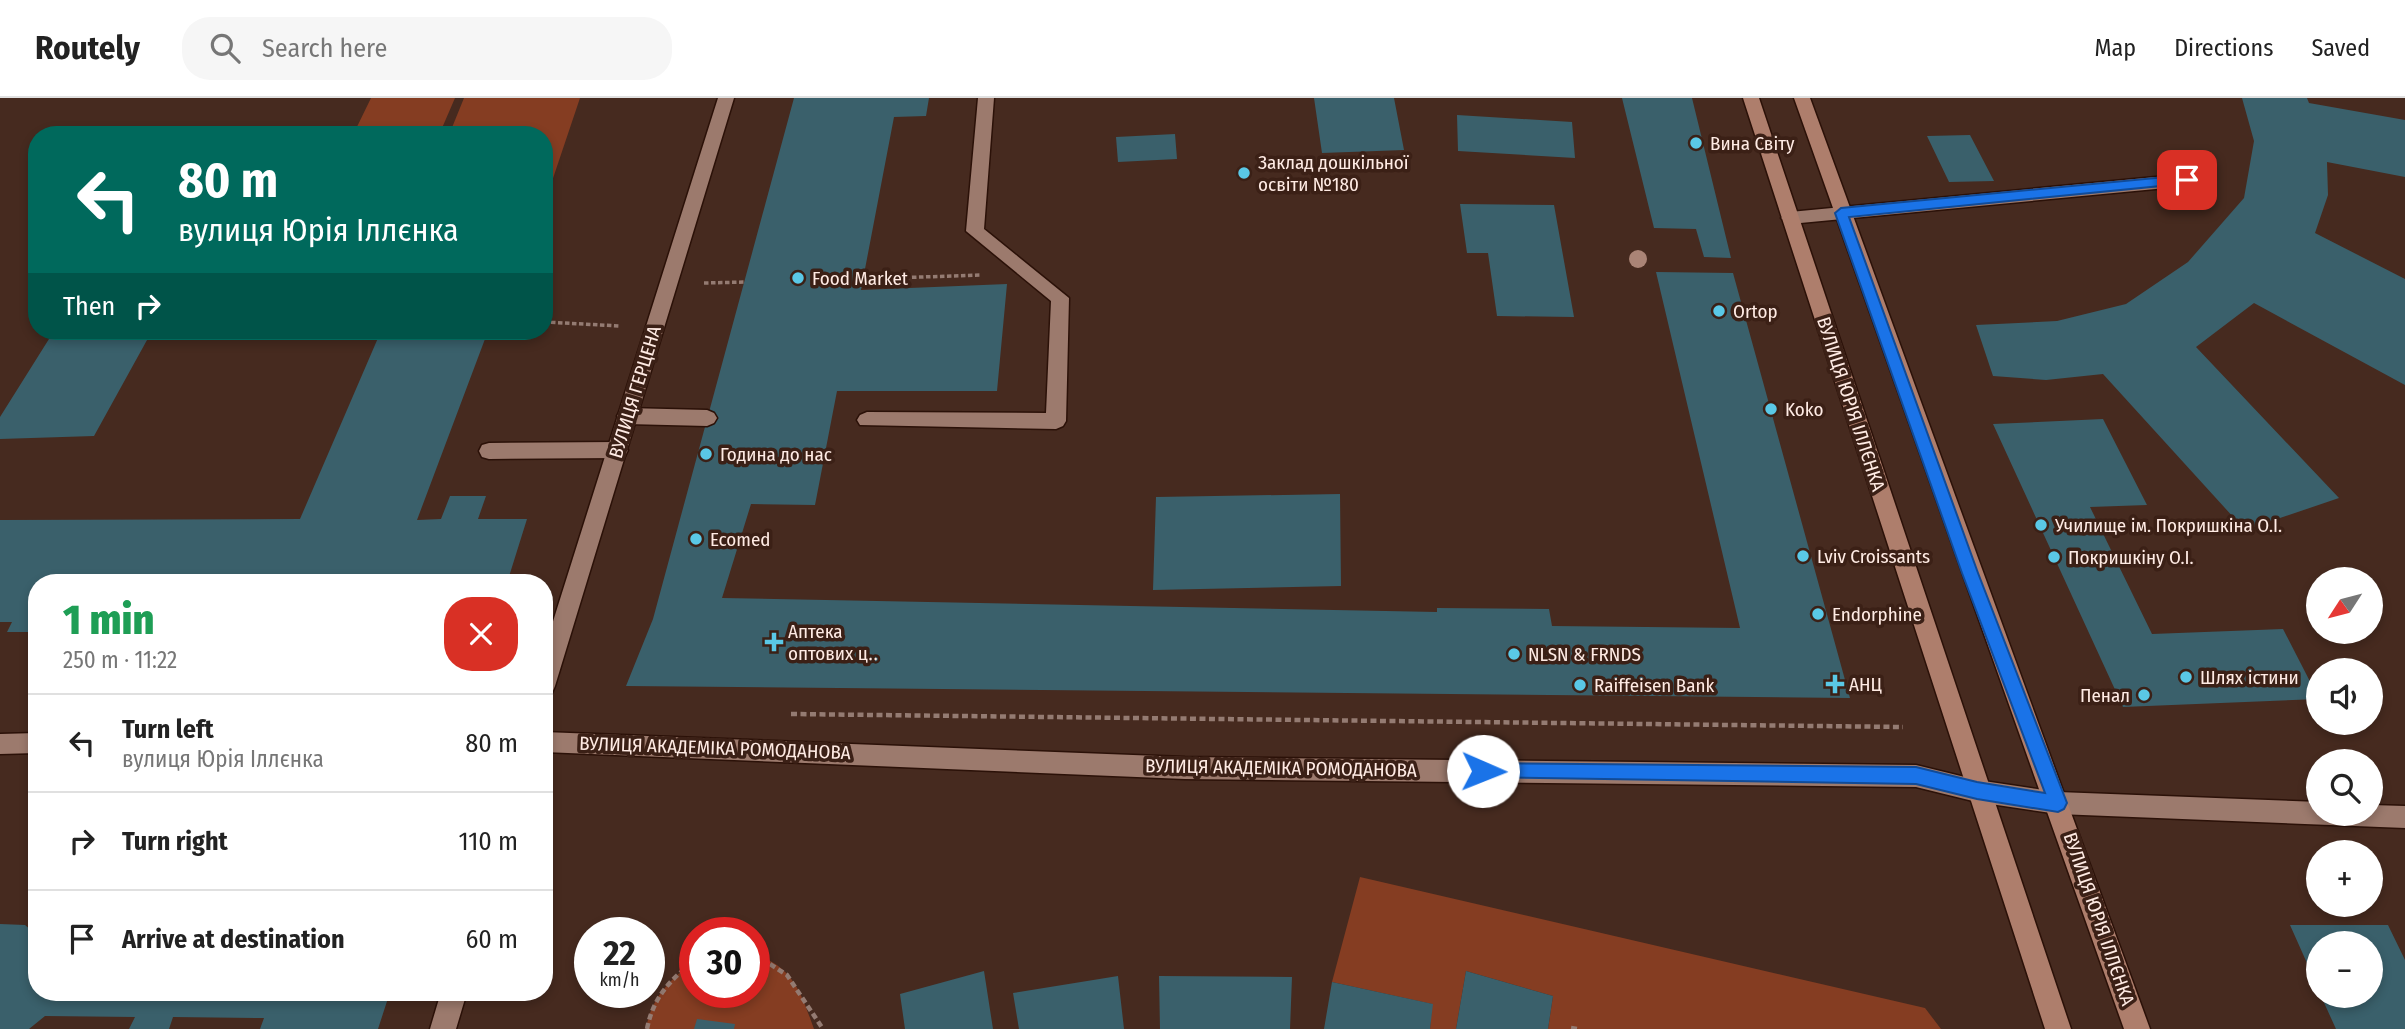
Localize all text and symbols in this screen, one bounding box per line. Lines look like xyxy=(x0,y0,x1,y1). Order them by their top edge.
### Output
search box xyxy=(182,17,672,80)
text: Routely xyxy=(35,28,140,68)
icon: search xyxy=(206,29,244,67)
text: Search here xyxy=(262,33,387,64)
text: Map xyxy=(2095,34,2136,62)
text: Directions xyxy=(2174,34,2273,62)
text: Saved xyxy=(2311,34,2370,62)
place label: Вина Світу xyxy=(1710,132,1795,155)
marker: Вина Світу xyxy=(1688,135,1704,151)
pin xyxy=(2157,150,2217,210)
text: 80 m xyxy=(178,151,278,210)
place label: Заклад дошкільної освіти №180 xyxy=(1258,151,1410,196)
icon: left xyxy=(63,154,154,245)
icon: arrive xyxy=(2168,161,2206,199)
marker: Заклад дошкільної освіти №180 xyxy=(1236,165,1252,181)
text: вулиця Юрія Іллєнка xyxy=(178,211,459,249)
place label: Food Market xyxy=(812,267,909,290)
marker: Food Market xyxy=(790,270,806,286)
icon: right xyxy=(129,287,167,325)
text: Then xyxy=(63,291,115,322)
place label: Ortop xyxy=(1733,300,1778,323)
marker: Ortop xyxy=(1711,303,1727,319)
street label: ВУЛИЦЯ ЮРІЯ ІЛЛЄНКА xyxy=(1812,314,1890,494)
street label: ВУЛИЦЯ ГЕРЦЕНА xyxy=(604,323,666,461)
place label: Koko xyxy=(1785,398,1823,421)
marker: Koko xyxy=(1763,401,1779,417)
place label: Година до нас xyxy=(720,443,832,466)
marker: Година до нас xyxy=(698,446,714,462)
place label: Училище ім. Покришкіна О.І. xyxy=(2054,514,2282,537)
marker: Училище ім. Покришкіна О.І. xyxy=(2033,517,2049,533)
place label: Ecomed xyxy=(710,528,770,551)
marker: Ecomed xyxy=(688,531,704,547)
place label: Lviv Croissants xyxy=(1817,545,1930,568)
place label: Покришкіну О.І. xyxy=(2068,546,2194,569)
marker: Lviv Croissants xyxy=(1795,548,1811,564)
marker: Покришкіну О.І. xyxy=(2046,549,2062,565)
north arrow xyxy=(2306,567,2384,644)
map controls xyxy=(2306,567,2383,1008)
text: 1 min xyxy=(63,595,154,645)
button: close xyxy=(444,597,518,671)
place label: Endorphine xyxy=(1832,603,1922,626)
marker: Endorphine xyxy=(1810,606,1826,622)
place label: Аптека оптових ц‥ xyxy=(788,620,878,665)
marker: Аптека оптових ц‥ xyxy=(766,634,782,650)
place label: NLSN & FRNDS xyxy=(1528,643,1641,666)
text: 250 m · 11:22 xyxy=(63,646,177,674)
marker: NLSN & FRNDS xyxy=(1506,646,1522,662)
button: sound xyxy=(2306,658,2383,735)
place label: Шлях істини xyxy=(2200,666,2299,689)
marker: Шлях істини xyxy=(2178,669,2194,685)
place label: АНЦ xyxy=(1849,673,1883,696)
place label: Raiffeisen Bank xyxy=(1594,674,1715,697)
marker: АНЦ xyxy=(1827,676,1843,692)
marker: Raiffeisen Bank xyxy=(1572,677,1588,693)
place label: Пенал xyxy=(2080,684,2130,707)
marker: Пенал xyxy=(2136,687,2152,703)
text: Turn left xyxy=(122,714,214,745)
icon: left xyxy=(63,724,101,762)
text: 80 m xyxy=(465,728,518,759)
street label: ВУЛИЦЯ АКАДЕМІКА РОМОДАНОВА xyxy=(579,732,851,764)
position arrow xyxy=(1446,734,1520,808)
text: вулиця Юрія Іллєнка xyxy=(122,745,324,773)
button: search xyxy=(2306,749,2383,826)
street label: ВУЛИЦЯ АКАДЕМІКА РОМОДАНОВА xyxy=(1145,754,1417,782)
icon: right xyxy=(63,822,101,860)
text: Turn right xyxy=(122,826,228,857)
text: 110 m xyxy=(458,826,518,857)
street label: ВУЛИЦЯ ЮРІЯ ІЛЛЄНКА xyxy=(2059,829,2139,1009)
button: + xyxy=(2306,840,2383,917)
speed limit sign: 30 xyxy=(679,917,770,1008)
icon: arrive xyxy=(63,920,101,958)
text: Arrive at destination xyxy=(122,924,345,955)
text: 60 m xyxy=(465,924,518,955)
button: − xyxy=(2306,931,2383,1008)
text: 22 xyxy=(603,932,636,974)
text: km/h xyxy=(599,969,640,991)

